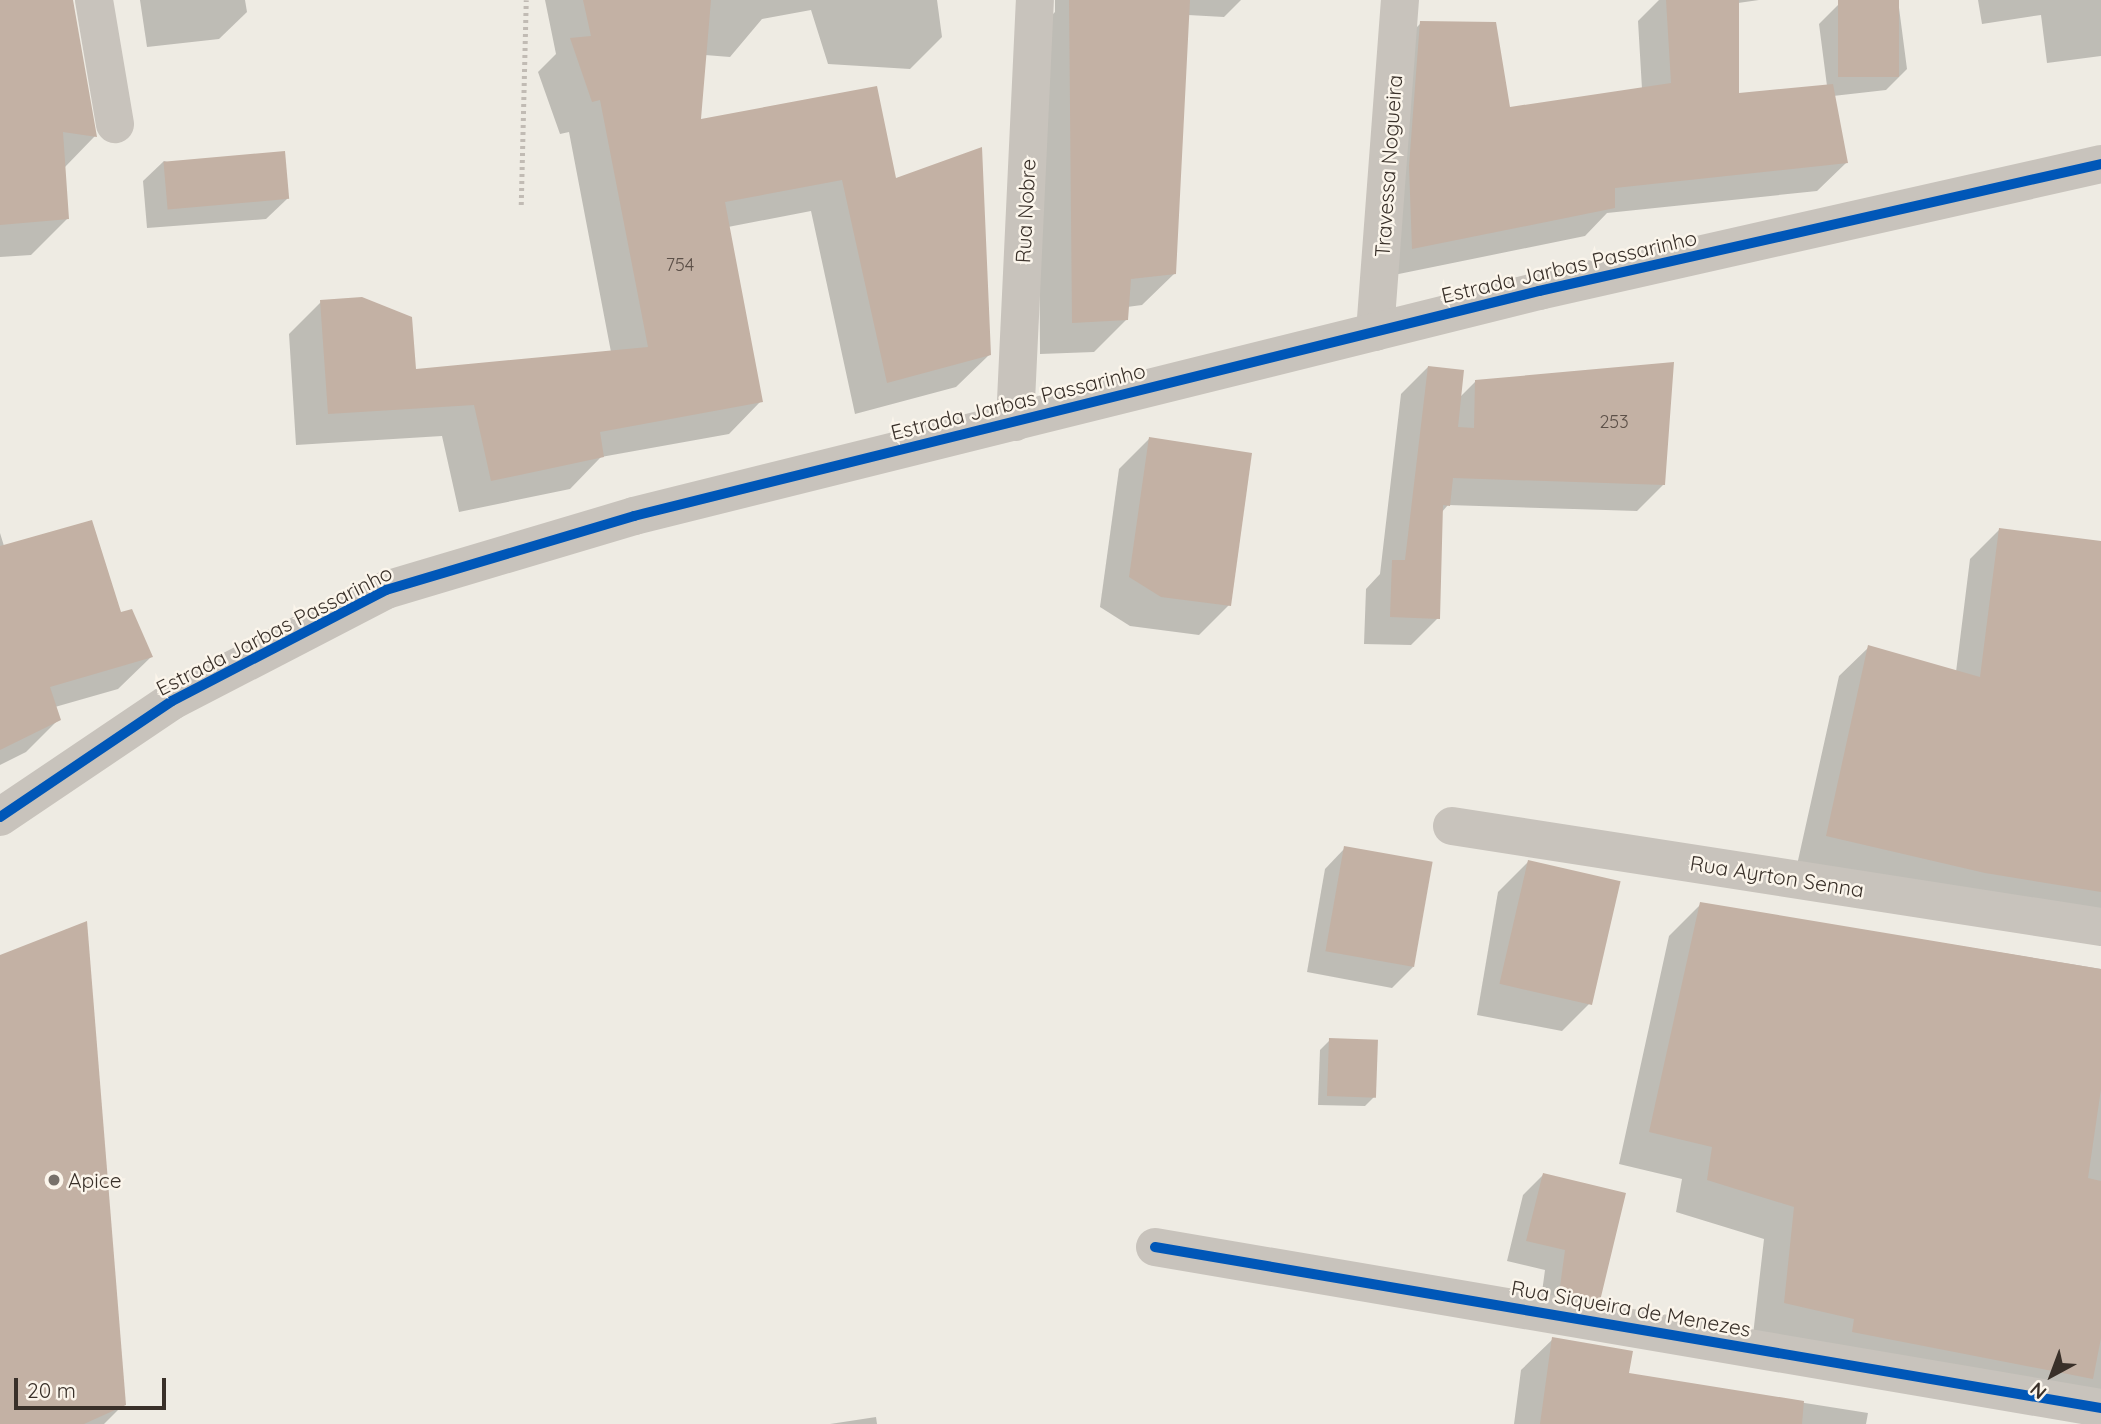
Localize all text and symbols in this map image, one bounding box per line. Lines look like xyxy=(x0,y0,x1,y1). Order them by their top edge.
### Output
street label: Travessa Nogueira xyxy=(1369,74,1407,258)
street label: Rua Nobre xyxy=(1010,158,1040,264)
street label: Estrada Jarbas Passarinho xyxy=(1439,224,1699,308)
house number: 754 xyxy=(666,254,694,276)
street label: Estrada Jarbas Passarinho xyxy=(888,357,1148,445)
house number: 253 xyxy=(1599,411,1629,433)
street label: Estrada Jarbas Passarinho xyxy=(152,559,396,701)
street label: Rua Ayrton Senna xyxy=(1688,850,1866,902)
place label: Apice xyxy=(68,1167,122,1193)
marker: Apice xyxy=(46,1172,62,1188)
street label: Rua Siqueira de Menezes xyxy=(1509,1274,1753,1342)
north arrow xyxy=(2017,1340,2087,1410)
scale bar xyxy=(18,1364,170,1408)
text: 20 m xyxy=(27,1377,76,1403)
text: N xyxy=(2025,1377,2051,1404)

